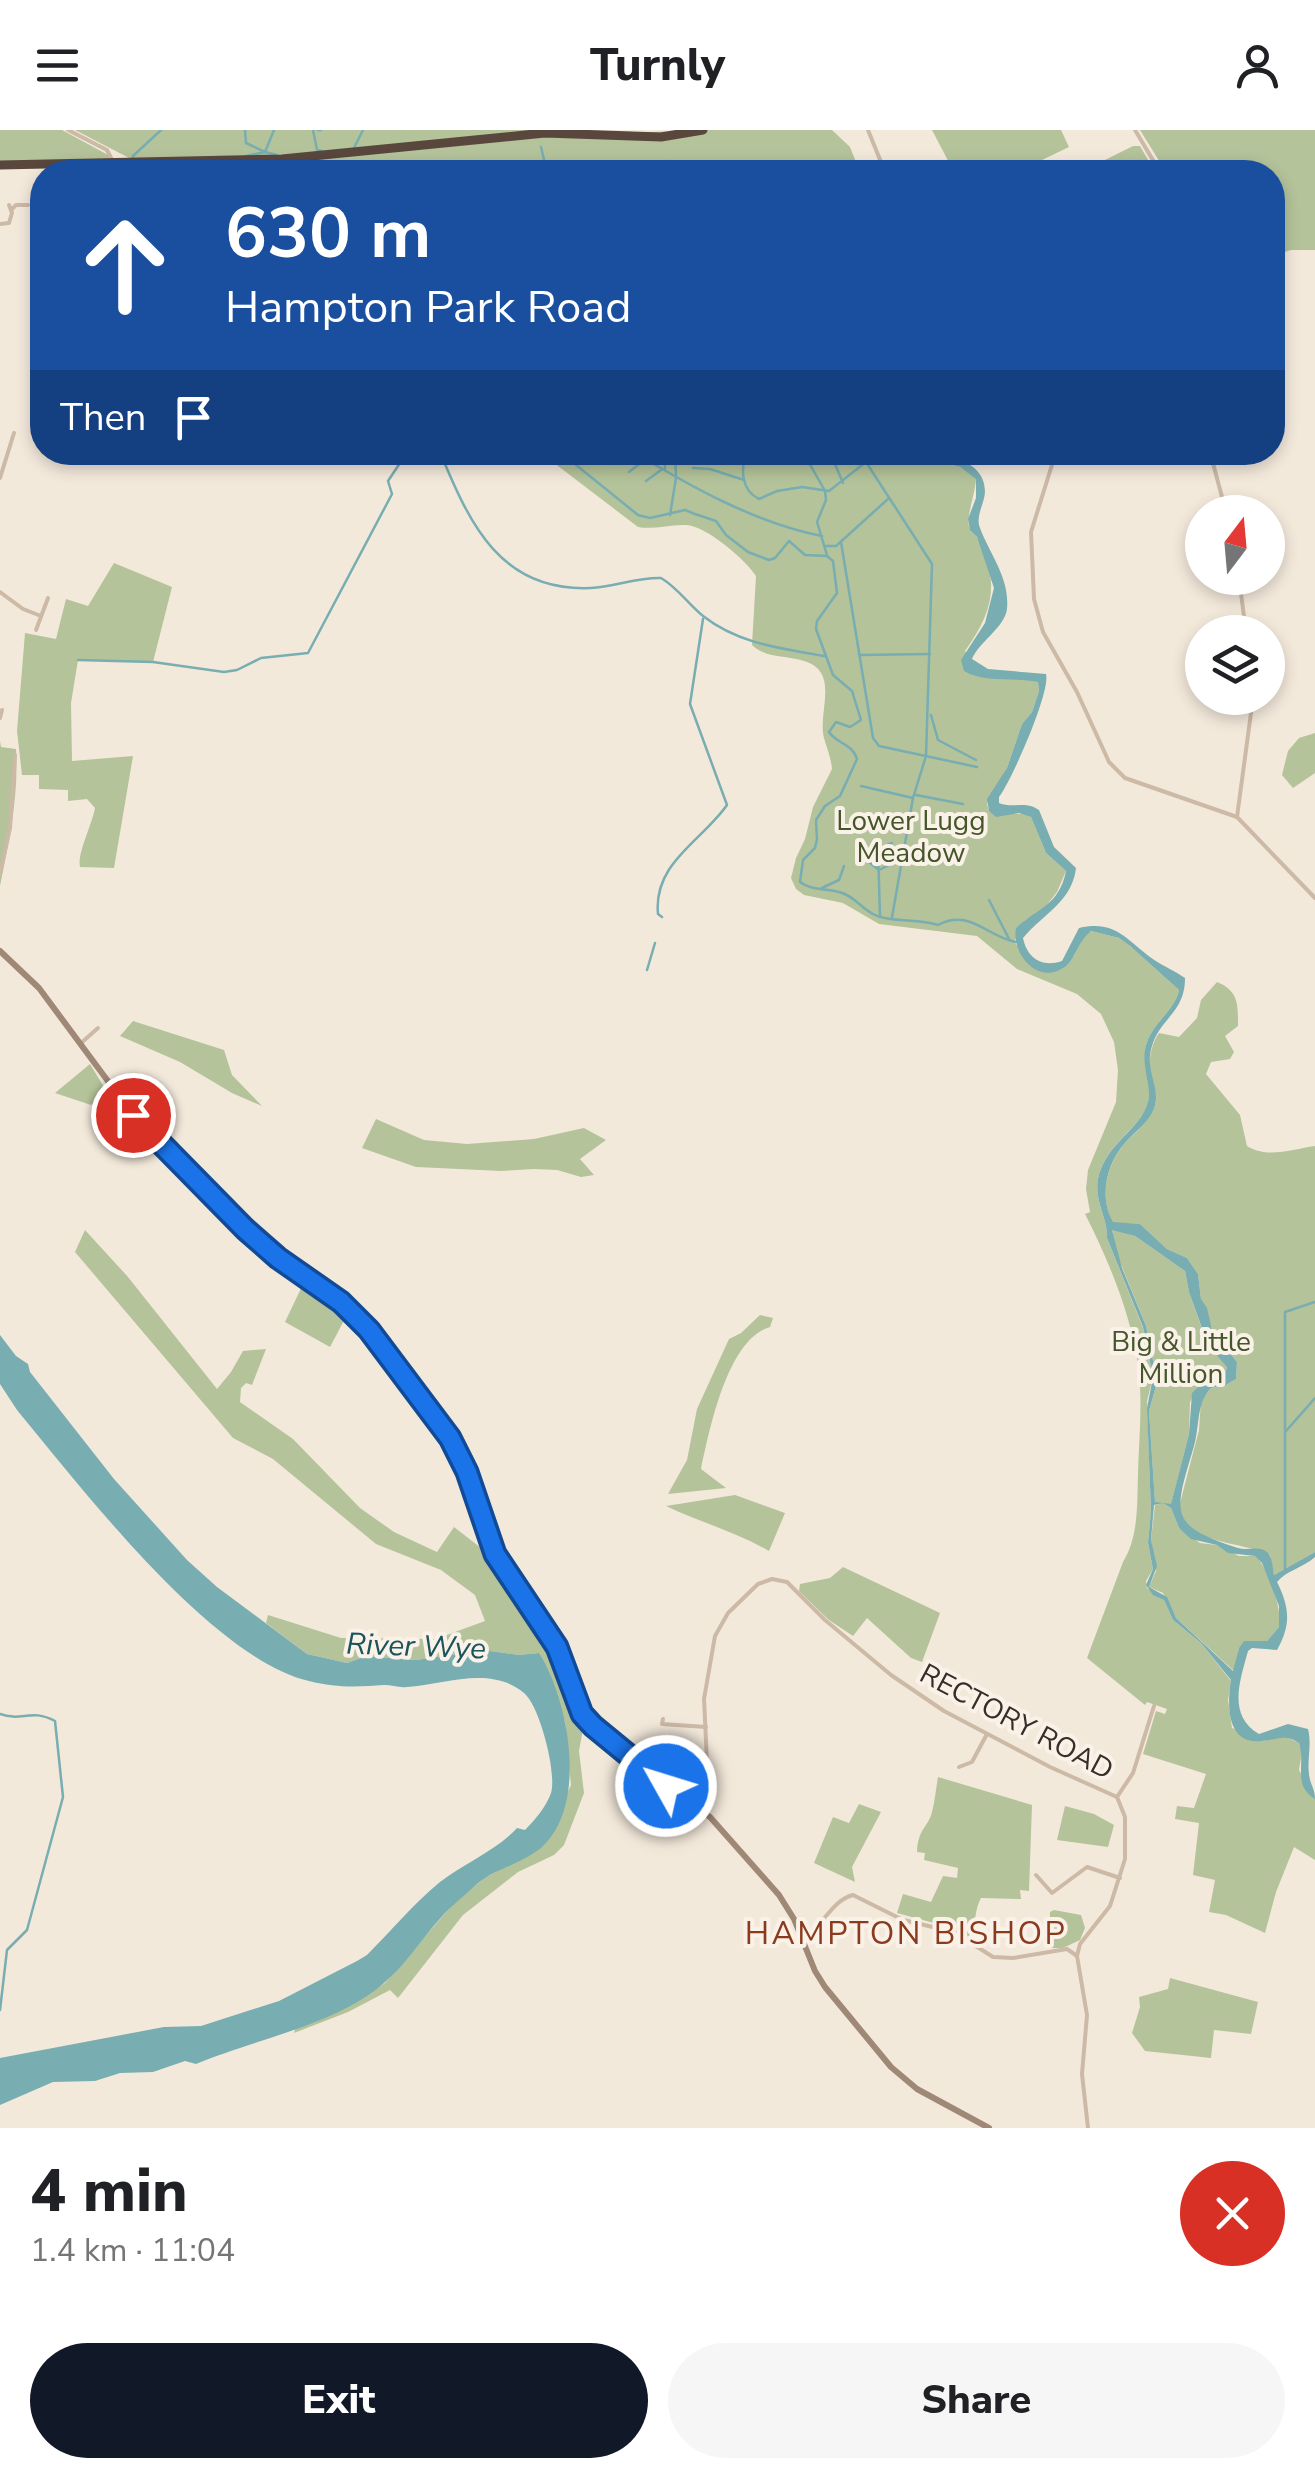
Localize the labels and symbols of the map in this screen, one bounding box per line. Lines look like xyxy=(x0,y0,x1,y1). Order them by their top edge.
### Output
north arrow xyxy=(1185,495,1285,595)
park label: Lower Lugg Meadow xyxy=(836,802,986,872)
pin xyxy=(91,1073,176,1158)
park label: Big & Little Million xyxy=(1111,1323,1251,1393)
water label: River Wye xyxy=(345,1624,487,1669)
street label: RECTORY ROAD xyxy=(913,1655,1120,1789)
position arrow xyxy=(614,1734,718,1838)
district label: HAMPTON BISHOP xyxy=(745,1912,1067,1955)

